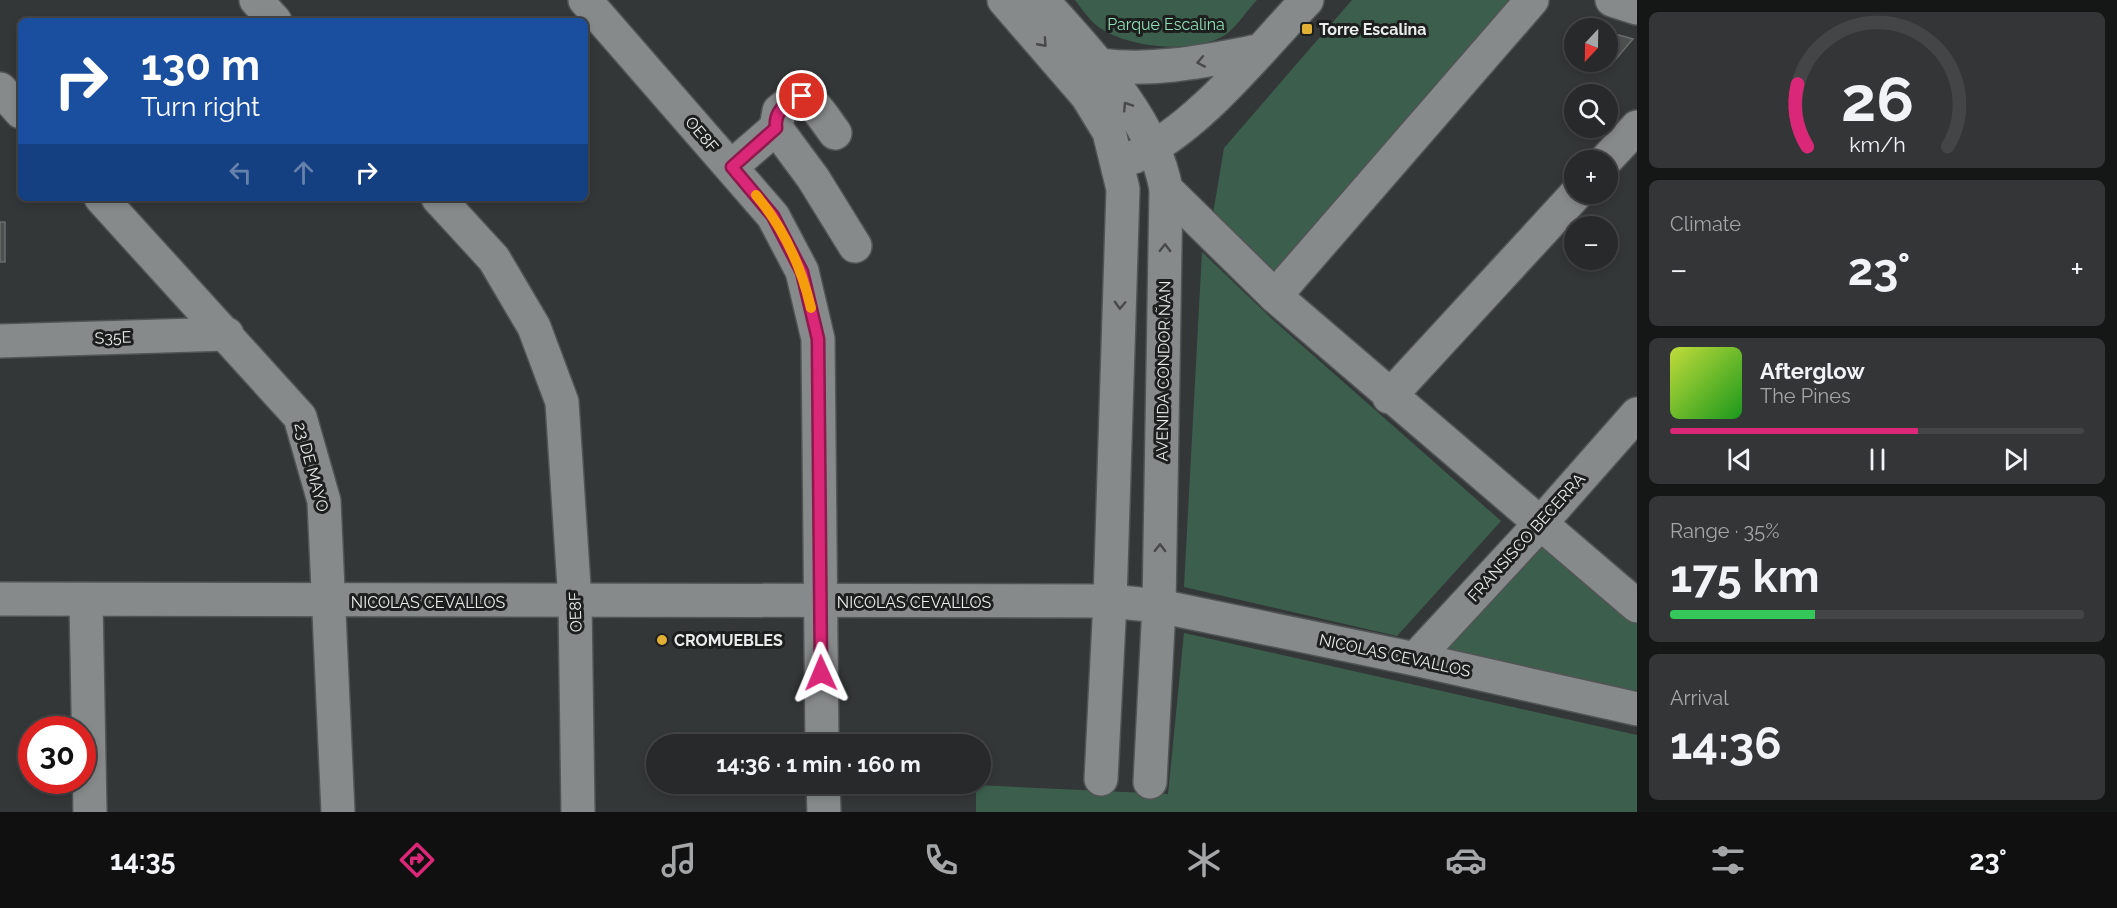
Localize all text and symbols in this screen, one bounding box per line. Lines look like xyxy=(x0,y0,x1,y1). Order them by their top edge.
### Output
park label: Parque Escalina xyxy=(1107,15,1225,34)
north arrow xyxy=(1564,18,1618,72)
map controls xyxy=(1564,18,1618,270)
place label: Torre Escalina xyxy=(1319,20,1426,39)
marker: Torre Escalina xyxy=(1300,22,1314,36)
one-way arrow xyxy=(1036,37,1047,47)
text: 130 m xyxy=(141,41,260,90)
icon: right xyxy=(42,42,120,120)
one-way arrow xyxy=(1196,55,1206,68)
text: 26 xyxy=(1840,62,1914,136)
pin xyxy=(776,70,827,121)
icon: arrive xyxy=(785,79,818,112)
button: search xyxy=(1564,84,1618,138)
text: Turn right xyxy=(141,91,260,122)
one-way arrow xyxy=(1123,102,1135,112)
street label: OE8F xyxy=(681,113,722,156)
text: km/h xyxy=(1849,132,1905,157)
button: + xyxy=(1564,150,1618,204)
icon: left xyxy=(224,156,257,189)
icon: ahead xyxy=(287,156,320,189)
icon: right xyxy=(350,156,383,189)
text: Climate xyxy=(1670,212,1741,236)
button: − xyxy=(1564,216,1618,270)
text: 23° xyxy=(1848,243,1910,296)
one-way arrow xyxy=(1159,244,1171,253)
text: − xyxy=(1670,250,1688,289)
text: + xyxy=(2070,250,2084,289)
street label: AVENIDA CONDOR ÑAN xyxy=(1151,280,1175,462)
one-way arrow xyxy=(1113,301,1126,310)
street label: S35E xyxy=(94,327,132,348)
text: Afterglow xyxy=(1760,358,1865,384)
text: The Pines xyxy=(1760,384,1851,408)
street label: 23 DE MAYO xyxy=(290,420,333,514)
icon: previous xyxy=(1723,443,1756,476)
icon: pause xyxy=(1861,443,1894,476)
icon: next xyxy=(1999,443,2032,476)
street label: FRANSISCO BECERRA xyxy=(1464,469,1589,605)
text: Range · 35% xyxy=(1670,519,1779,543)
one-way arrow xyxy=(1154,544,1166,553)
text: 175 km xyxy=(1670,550,1820,603)
street label: OE8F xyxy=(565,591,586,633)
street label: NICOLAS CEVALLOS xyxy=(351,593,505,612)
street label: NICOLAS CEVALLOS xyxy=(837,593,991,612)
street label: NICOLAS CEVALLOS xyxy=(1317,630,1473,681)
place label: CROMUEBLES xyxy=(674,631,783,650)
marker: CROMUEBLES xyxy=(655,633,669,647)
position arrow xyxy=(789,641,853,705)
text: Arrival xyxy=(1670,686,1729,710)
speed limit sign: 30 xyxy=(18,716,96,794)
text: 14:36 xyxy=(1670,717,1781,770)
text: 14:36 · 1 min · 160 m xyxy=(716,751,921,777)
icon: directions xyxy=(396,839,438,881)
icon: music xyxy=(658,839,700,881)
icon: phone xyxy=(920,839,962,881)
icon: climate xyxy=(1183,839,1225,881)
icon: car xyxy=(1445,839,1487,881)
icon: filters xyxy=(1707,839,1749,881)
text: 14:35 xyxy=(110,845,176,876)
text: 23° xyxy=(1969,845,2007,876)

